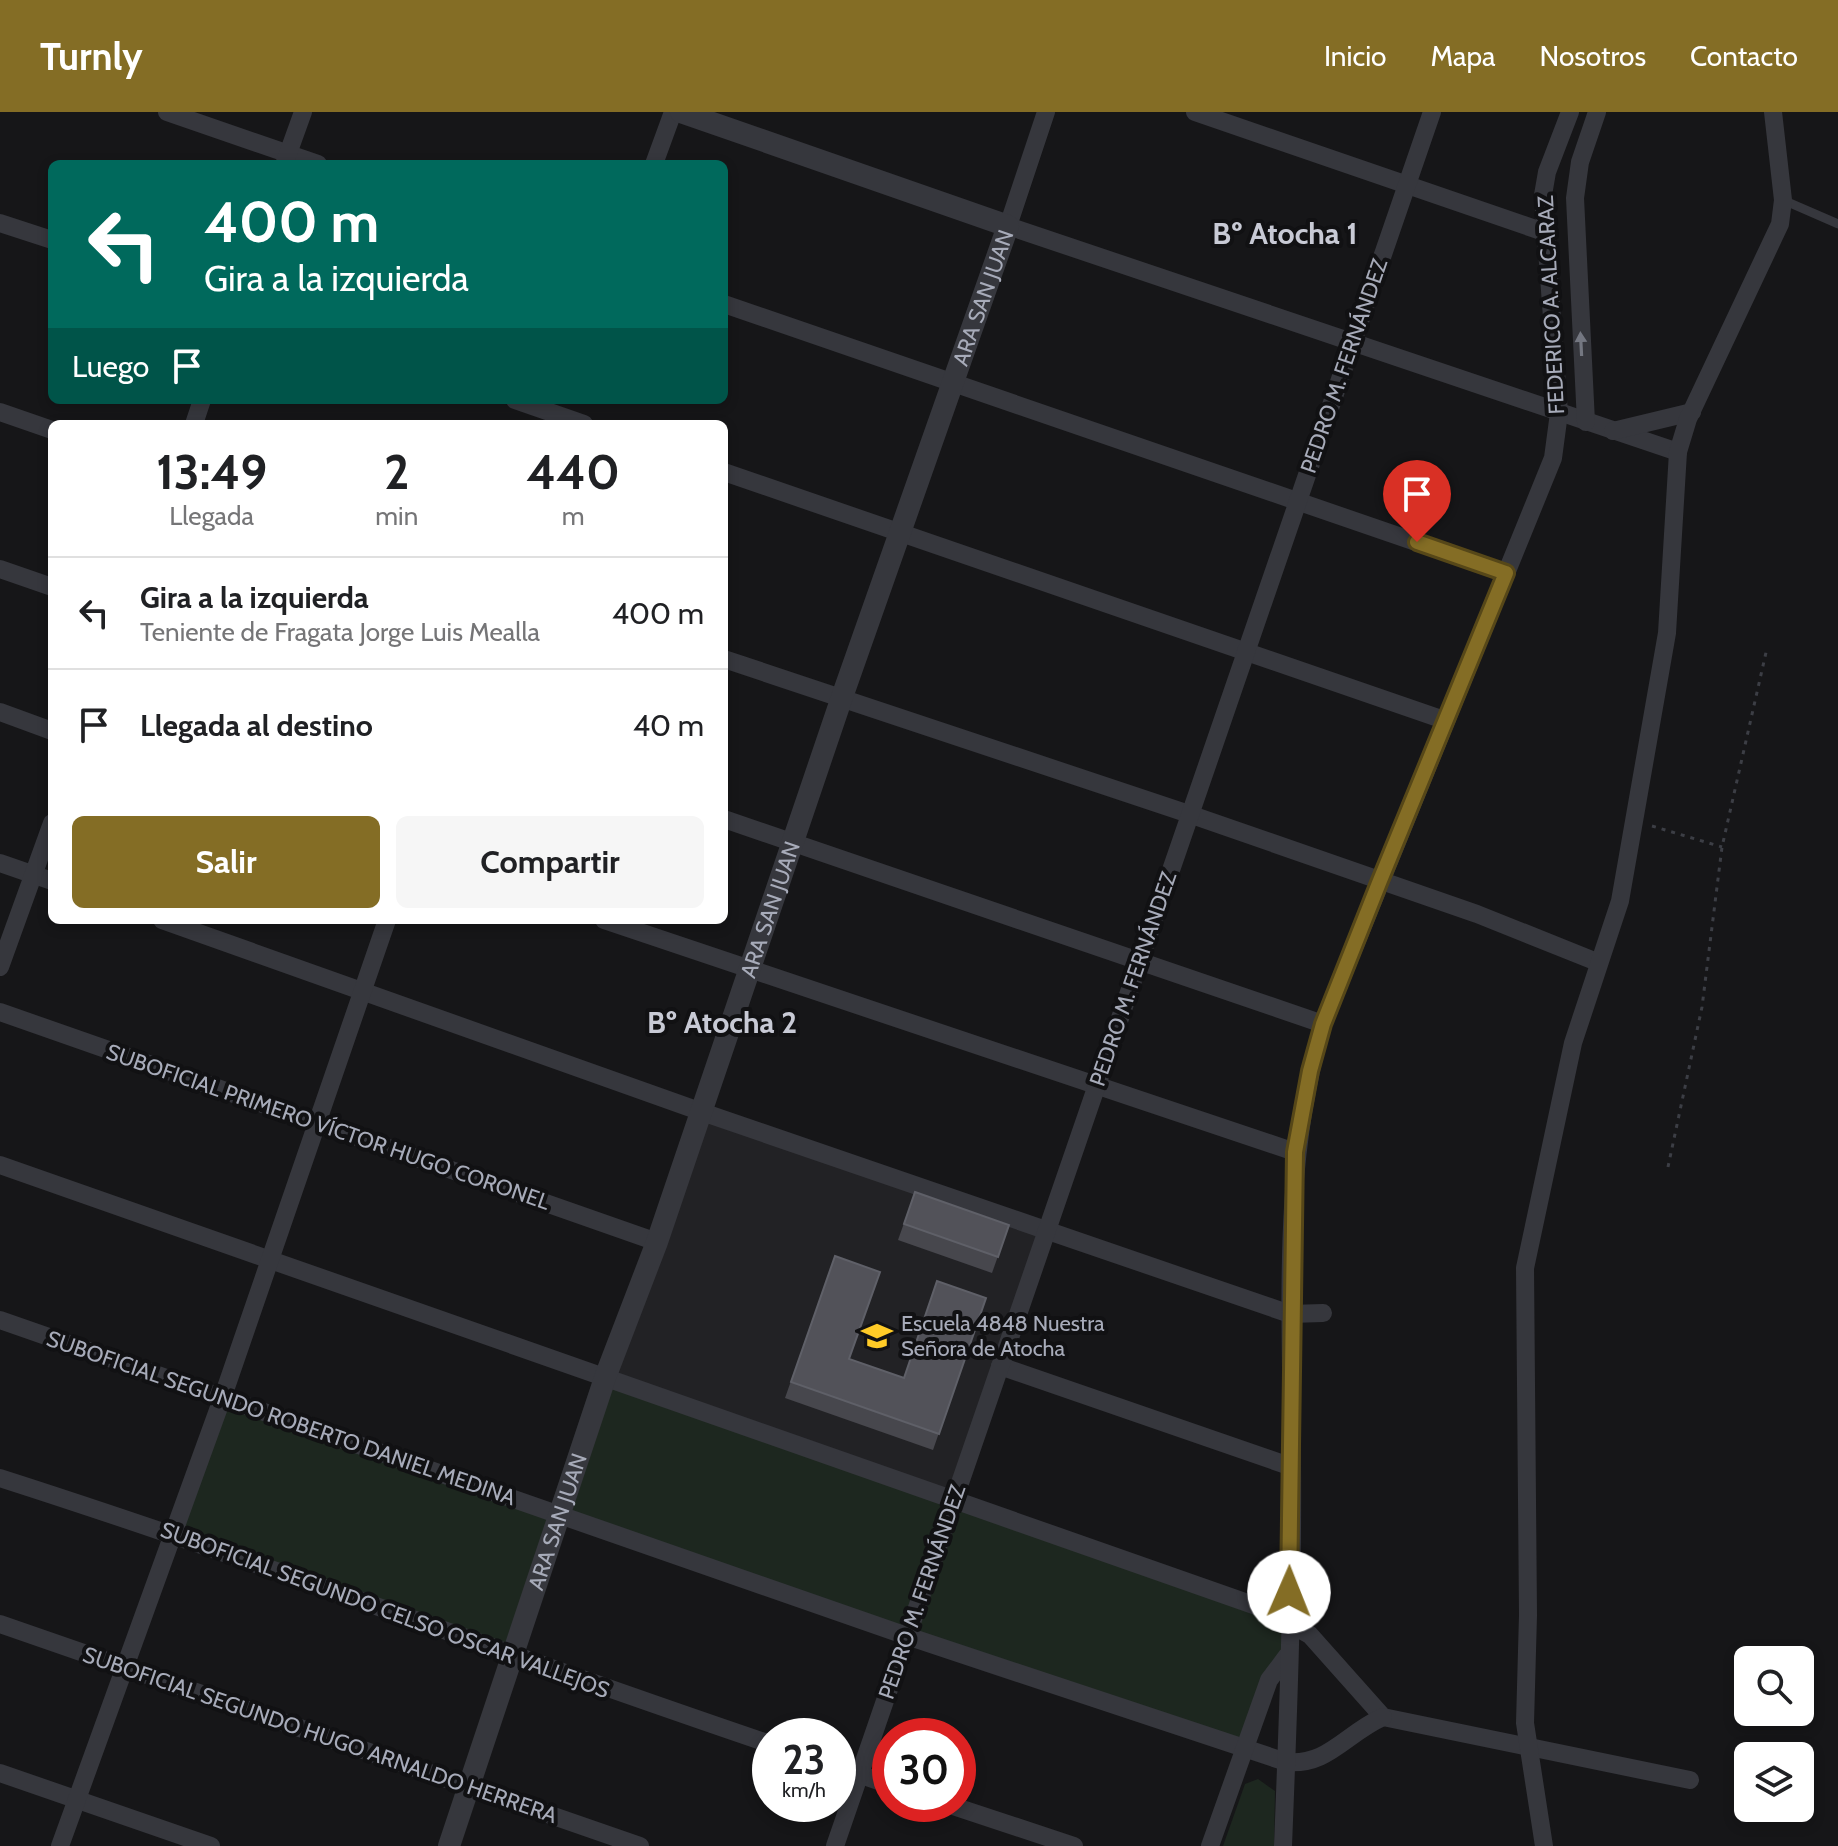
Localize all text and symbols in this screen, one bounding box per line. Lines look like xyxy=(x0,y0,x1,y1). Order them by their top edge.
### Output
text: Turnly xyxy=(40,33,143,80)
text: Inicio xyxy=(1324,39,1387,73)
text: Mapa xyxy=(1431,39,1496,73)
text: Nosotros xyxy=(1540,39,1646,73)
text: Contacto xyxy=(1690,39,1798,73)
text: 400 m xyxy=(204,188,379,256)
icon: left xyxy=(72,192,176,296)
street label: FEDERICO A. ALCARAZ xyxy=(1532,195,1570,415)
district label: Bº Atocha 1 xyxy=(1212,215,1358,252)
street label: ARA SAN JUAN xyxy=(946,226,1019,369)
street label: PEDRO M. FERNÁNDEZ xyxy=(1295,255,1393,477)
text: Gira a la izquierda xyxy=(204,256,469,300)
one-way arrow xyxy=(1575,331,1588,356)
icon: arrive xyxy=(165,344,209,388)
text: Luego xyxy=(72,348,149,385)
text: 13:49 xyxy=(156,443,267,501)
text: 2 xyxy=(384,443,409,501)
text: 440 xyxy=(526,443,620,501)
pin xyxy=(1383,460,1451,542)
icon: arrive xyxy=(1395,472,1439,516)
text: Llegada xyxy=(169,500,254,532)
text: min xyxy=(375,500,418,532)
text: m xyxy=(562,500,584,532)
text: Gira a la izquierda xyxy=(140,579,369,616)
icon: left xyxy=(72,591,116,635)
text: 400 m xyxy=(612,595,704,632)
text: Teniente de Fragata Jorge Luis Mealla xyxy=(140,616,540,648)
icon: arrive xyxy=(72,703,116,747)
text: Llegada al destino xyxy=(140,707,373,744)
text: 40 m xyxy=(633,707,704,744)
button: Salir xyxy=(72,816,380,908)
button: Compartir xyxy=(396,816,704,908)
street label: ARA SAN JUAN xyxy=(734,838,806,981)
street label: PEDRO M. FERNÁNDEZ xyxy=(1084,868,1182,1090)
district label: Bº Atocha 2 xyxy=(647,1004,797,1041)
street label: SUBOFICIAL PRIMERO VÍCTOR HUGO CORONEL xyxy=(103,1038,553,1216)
place label: Escuela 4848 Nuestra Señora de Atocha xyxy=(901,1310,1105,1362)
school or university icon: Escuela 4848 Nuestra Señora de Atocha xyxy=(860,1319,894,1353)
street label: SUBOFICIAL SEGUNDO ROBERTO DANIEL MEDINA xyxy=(43,1325,519,1511)
street label: ARA SAN JUAN xyxy=(522,1450,592,1593)
street label: PEDRO M. FERNÁNDEZ xyxy=(873,1481,971,1703)
street label: SUBOFICIAL SEGUNDO CELSO OSCAR VALLEJOS xyxy=(157,1516,613,1704)
position arrow xyxy=(1247,1550,1331,1634)
street label: SUBOFICIAL SEGUNDO HUGO ARNALDO HERRERA xyxy=(79,1641,561,1829)
map controls xyxy=(1734,1646,1814,1822)
button: search xyxy=(1734,1646,1814,1726)
speed limit sign: 30 xyxy=(872,1718,976,1822)
text: 23 xyxy=(783,1735,825,1784)
button: layers xyxy=(1734,1742,1814,1822)
text: km/h xyxy=(782,1778,826,1802)

